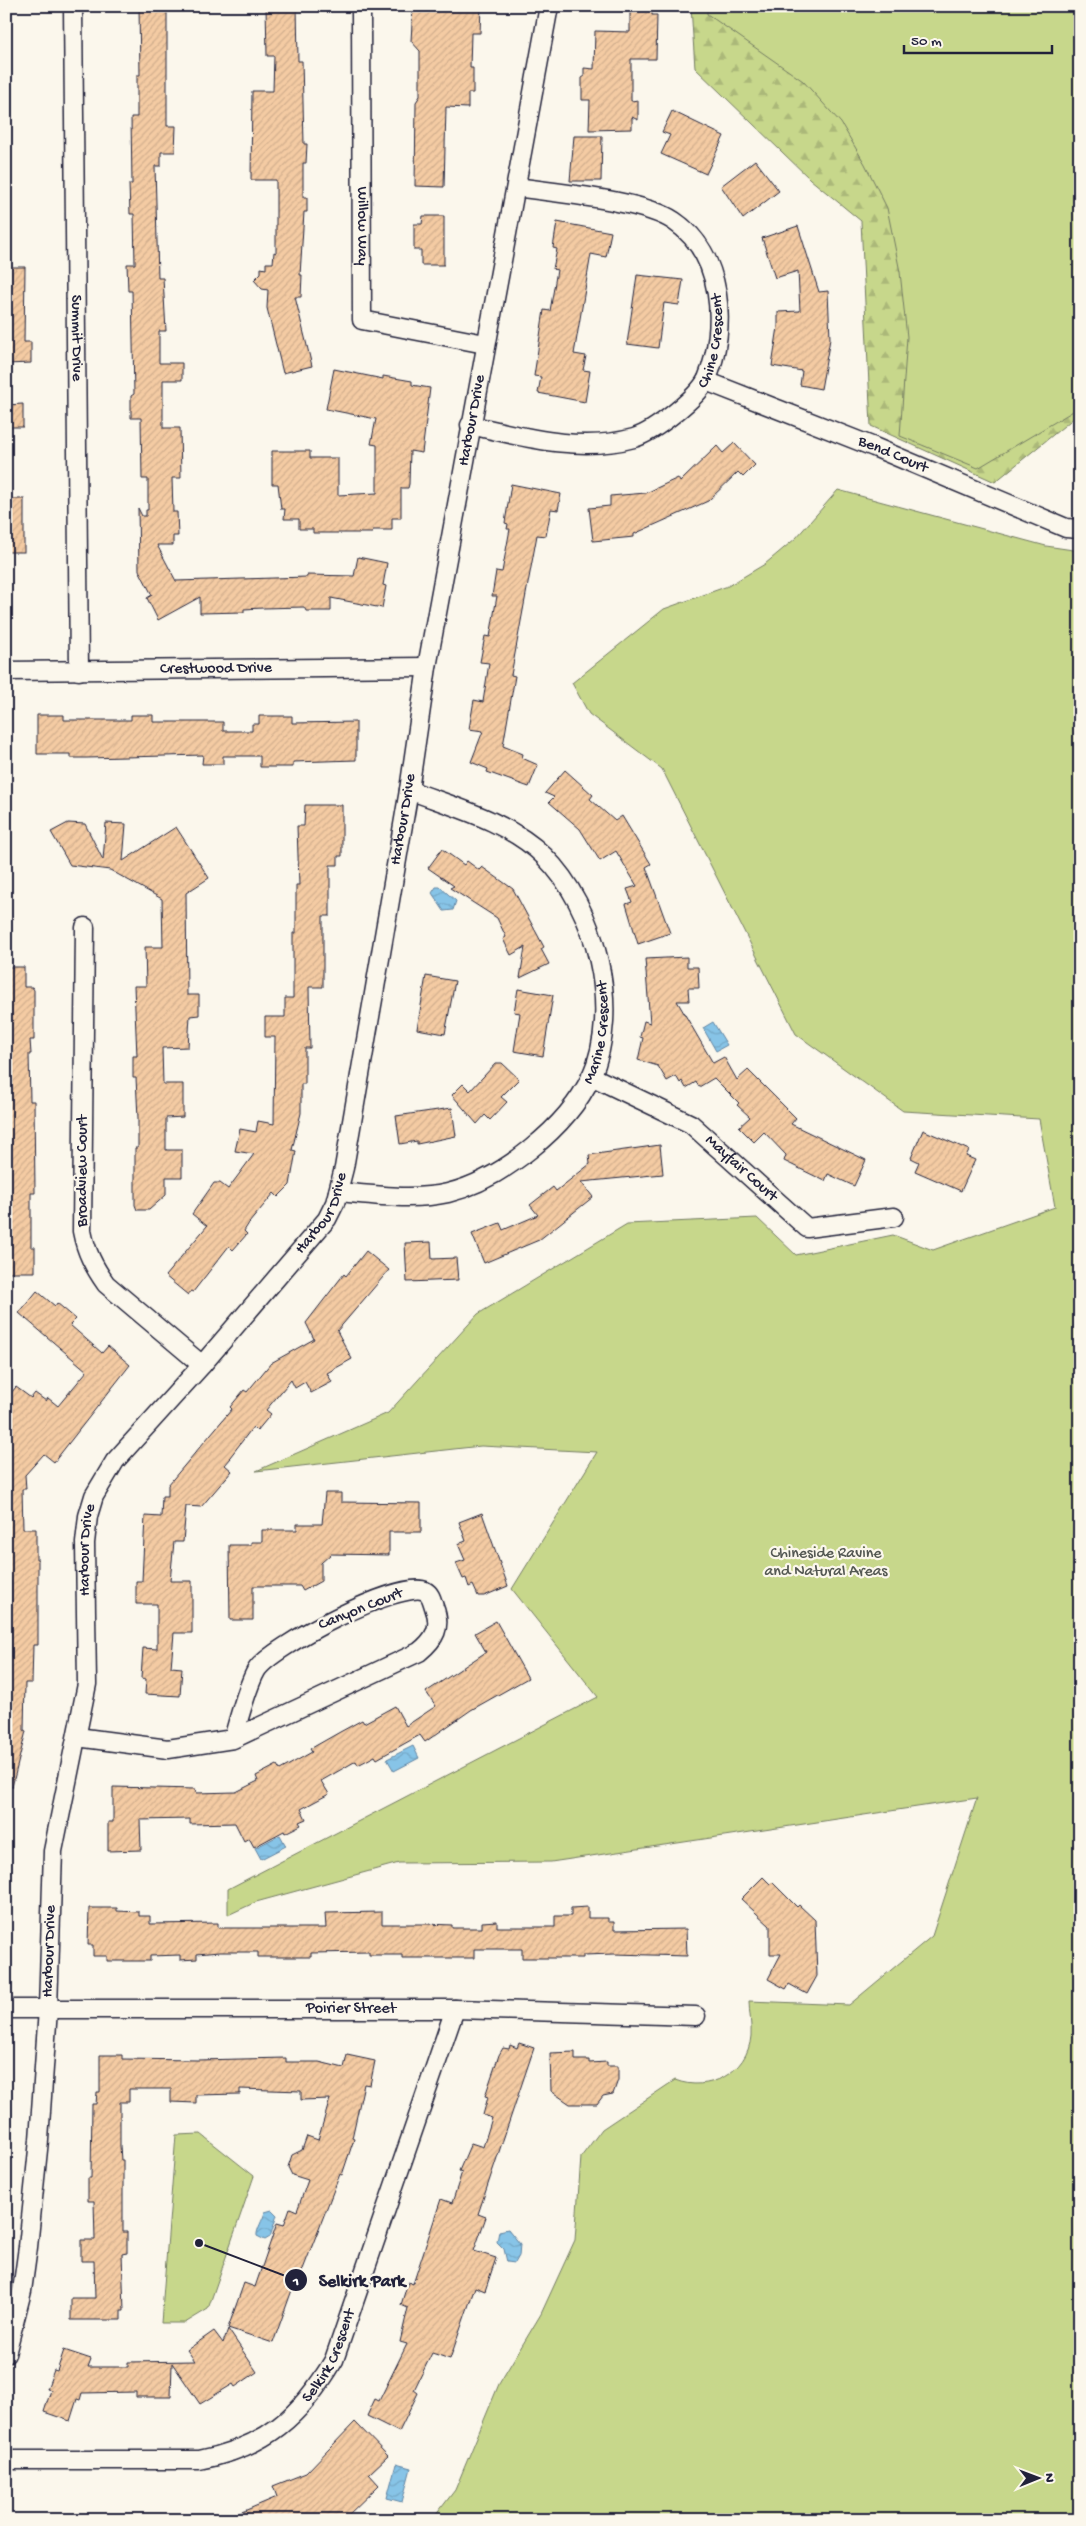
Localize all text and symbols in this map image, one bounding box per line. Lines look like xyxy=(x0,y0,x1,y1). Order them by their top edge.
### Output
scale bar xyxy=(904,22,1051,54)
text: 50 m xyxy=(911,33,942,51)
street label: Willow Way xyxy=(352,186,371,266)
street label: Chine Crescent xyxy=(694,291,728,393)
street label: Summit Drive xyxy=(66,295,86,382)
street label: Harbour Drive xyxy=(455,373,490,468)
street label: Bend Court xyxy=(854,432,932,479)
street label: Crestwood Drive xyxy=(160,659,273,679)
street label: Harbour Drive xyxy=(387,772,421,867)
street label: Marine Crescent xyxy=(579,978,614,1087)
street label: Broadview Court xyxy=(74,1114,93,1228)
street label: Mayfair Court xyxy=(701,1131,782,1207)
street label: Harbour Drive xyxy=(291,1170,352,1258)
street label: Harbour Drive xyxy=(75,1501,101,1596)
park label: Chineside Ravine and Natural Areas xyxy=(764,1545,889,1582)
street label: Canyon Court xyxy=(316,1584,407,1636)
street label: Harbour Drive xyxy=(39,1904,61,1998)
street label: Poirier Street xyxy=(305,2000,398,2019)
callout: Selkirk Park xyxy=(284,2263,415,2296)
text: Selkirk Park xyxy=(319,2272,407,2293)
text: 1 xyxy=(292,2273,299,2291)
street label: Selkirk Crescent xyxy=(298,2305,361,2407)
north arrow xyxy=(1014,2454,1064,2504)
text: N xyxy=(1040,2473,1057,2483)

